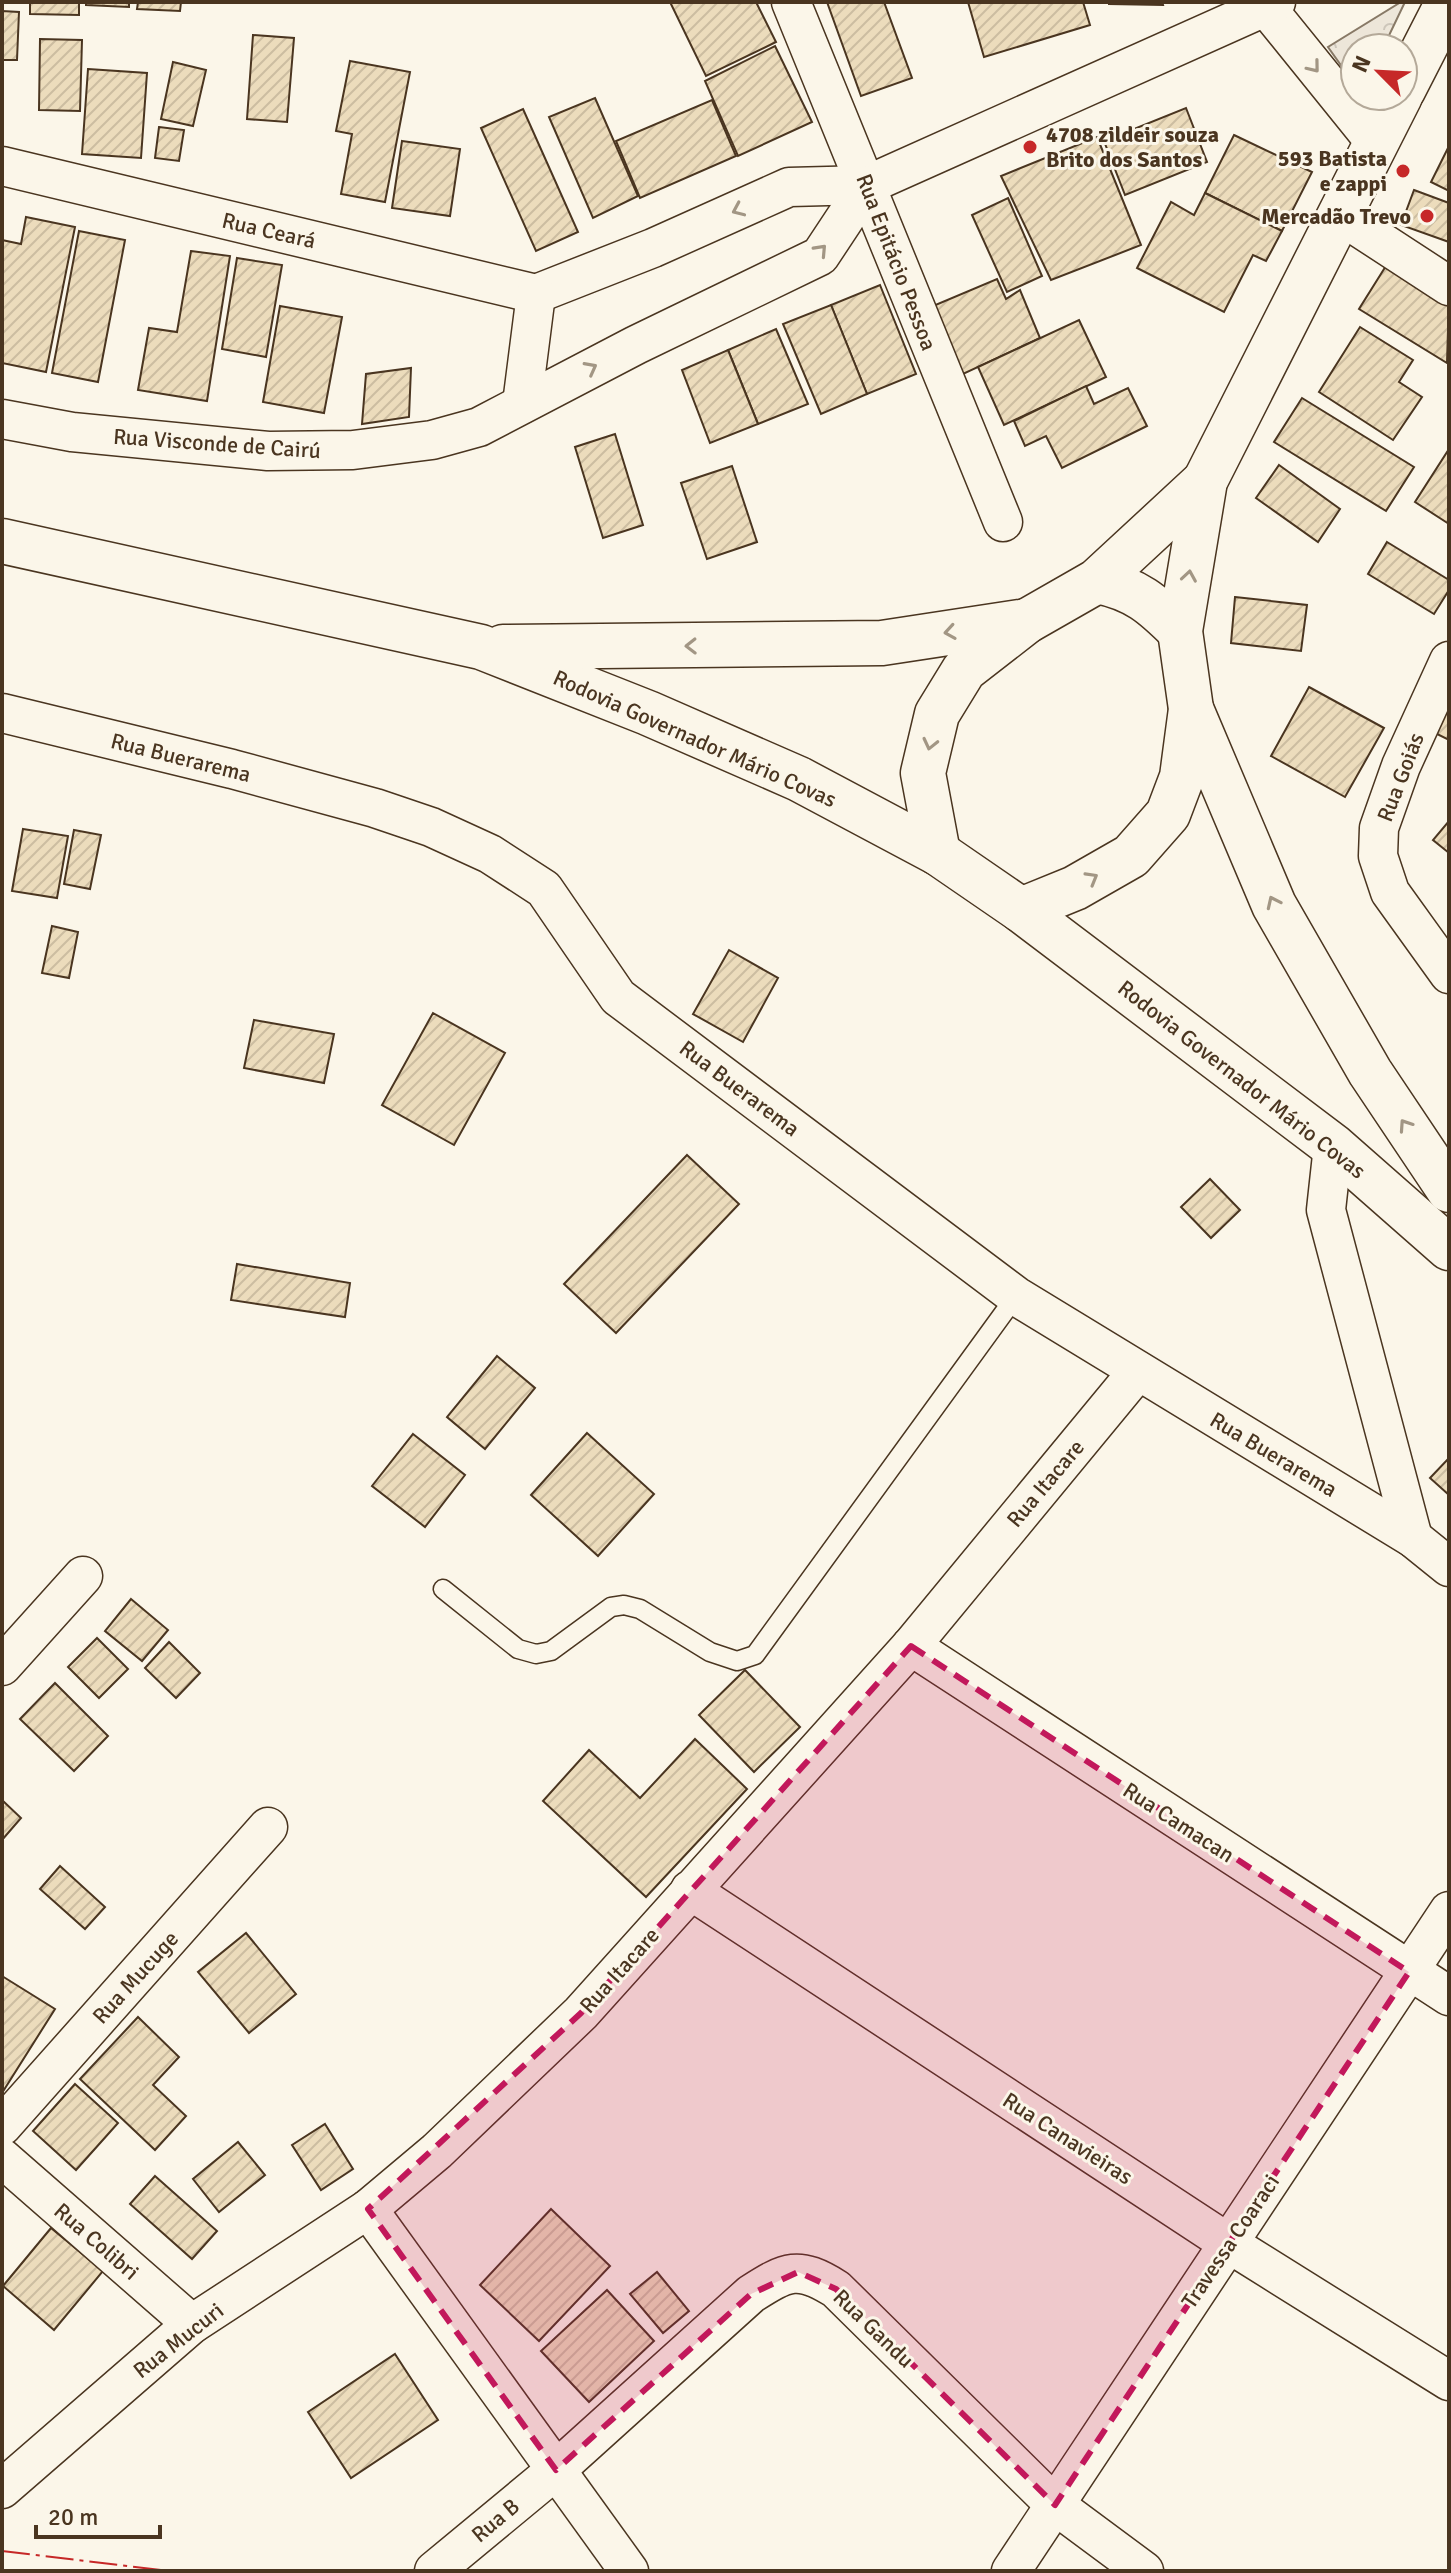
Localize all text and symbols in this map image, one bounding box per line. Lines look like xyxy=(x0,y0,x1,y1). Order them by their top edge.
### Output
north arrow xyxy=(1339,32,1419,112)
text: N xyxy=(1346,52,1377,77)
one-way arrow xyxy=(1305,58,1319,73)
place label: 4708 zildeir souza Brito dos Santos xyxy=(1046,121,1219,173)
marker: 4708 zildeir souza Brito dos Santos xyxy=(1021,138,1039,156)
place label: 593 Batista e zappi xyxy=(1278,145,1387,197)
marker: 593 Batista e zappi xyxy=(1394,162,1412,180)
street label: Rua Epitácio Pessoa xyxy=(850,170,943,354)
one-way arrow xyxy=(732,200,746,216)
place label: Mercadão Trevo xyxy=(1261,203,1411,230)
street label: Rua Ceará xyxy=(219,207,318,254)
marker: Mercadão Trevo xyxy=(1418,207,1436,225)
one-way arrow xyxy=(812,245,826,259)
one-way arrow xyxy=(583,363,597,378)
street label: Rua Visconde de Cairú xyxy=(112,423,322,464)
one-way arrow xyxy=(1180,569,1197,583)
one-way arrow xyxy=(943,623,957,640)
one-way arrow xyxy=(684,637,697,655)
street label: Rodovia Governador Mário Covas xyxy=(549,664,841,813)
street label: Rua Buerarema xyxy=(108,727,254,788)
street label: Rua Goiás xyxy=(1371,729,1430,825)
one-way arrow xyxy=(922,736,939,750)
one-way arrow xyxy=(1083,872,1098,888)
one-way arrow xyxy=(1267,895,1283,910)
street label: Rodovia Governador Mário Covas xyxy=(1112,974,1371,1185)
street label: Rua Buerarema xyxy=(674,1034,805,1142)
one-way arrow xyxy=(1400,1120,1415,1134)
street label: Rua Buerarema xyxy=(1205,1406,1342,1503)
street label: Rua Itacare xyxy=(1001,1434,1090,1533)
street label: Rua Camacan xyxy=(1118,1776,1239,1868)
street label: Rua Itacare xyxy=(574,1922,665,2019)
street label: Rua Mucuge xyxy=(87,1925,184,2029)
street label: Rua Canavieiras xyxy=(998,2086,1138,2190)
street label: Travessa Coaraci xyxy=(1176,2169,1285,2313)
street label: Rua Colibri xyxy=(49,2197,145,2286)
street label: Rua Gandu xyxy=(828,2283,920,2373)
street label: Rua Mucuri xyxy=(128,2297,229,2384)
scale bar xyxy=(36,2489,160,2539)
street label: Rua B xyxy=(466,2493,525,2548)
text: 20 m xyxy=(48,2502,98,2532)

